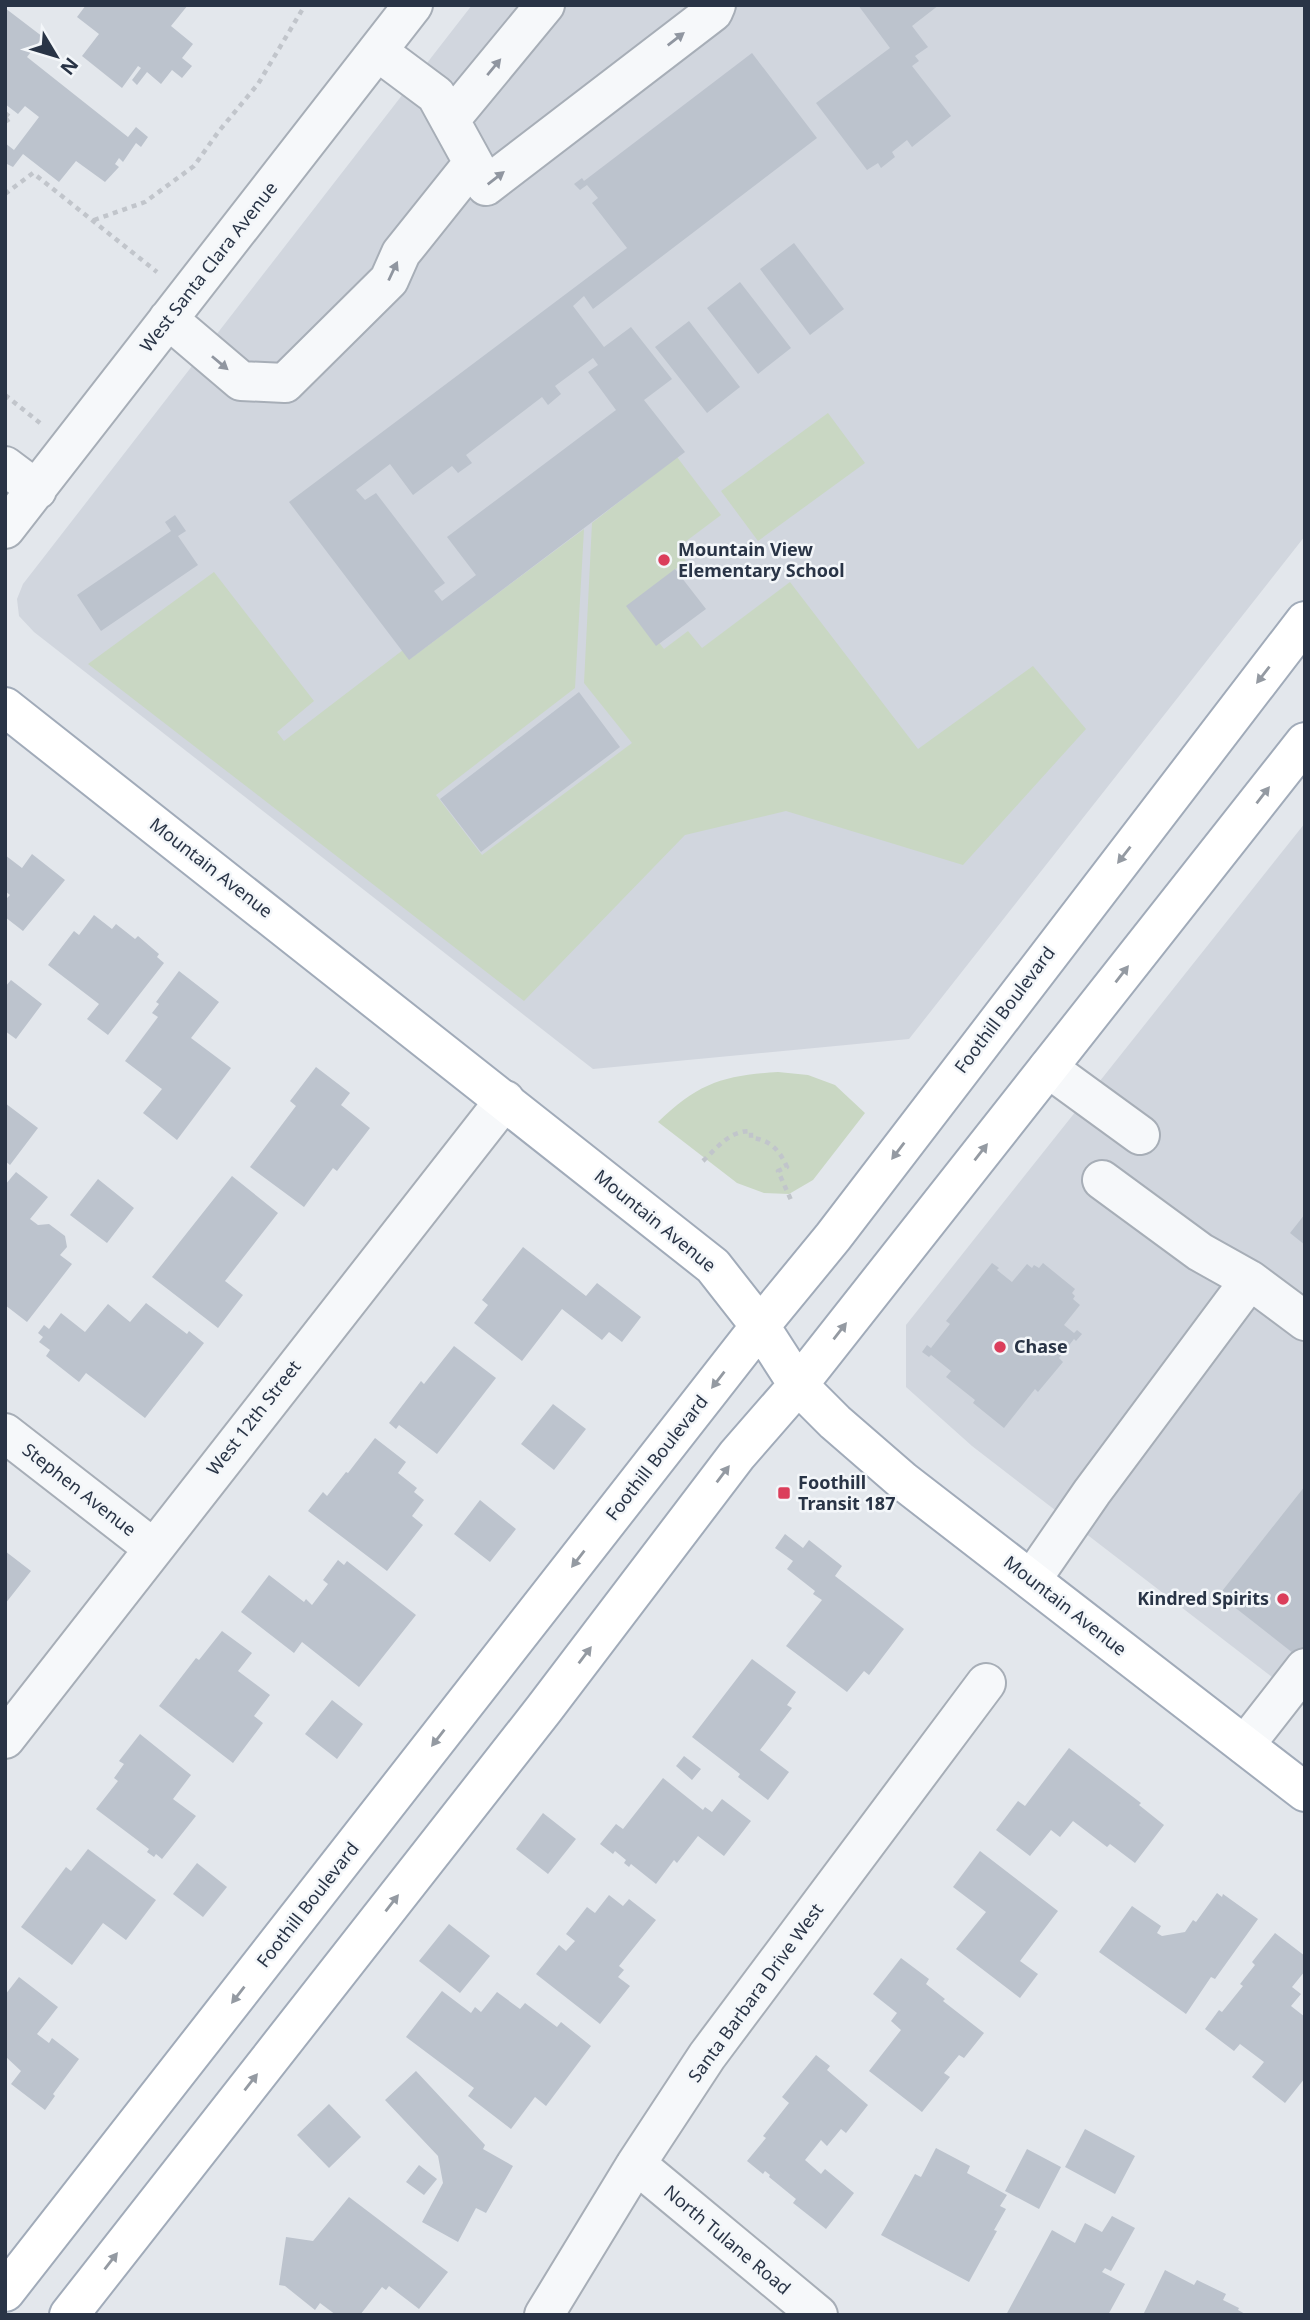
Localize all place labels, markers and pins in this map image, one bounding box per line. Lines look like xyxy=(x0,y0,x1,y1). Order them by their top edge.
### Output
place label: Mountain View Elementary School xyxy=(678,537,845,582)
marker: Mountain View Elementary School xyxy=(656,552,672,568)
place label: Chase xyxy=(1014,1334,1068,1358)
marker: Chase xyxy=(992,1339,1008,1355)
place label: Foothill Transit 187 xyxy=(798,1470,895,1515)
marker: Foothill Transit 187 xyxy=(776,1485,792,1501)
place label: Kindred Spirits xyxy=(1137,1586,1269,1610)
marker: Kindred Spirits xyxy=(1275,1591,1291,1607)

